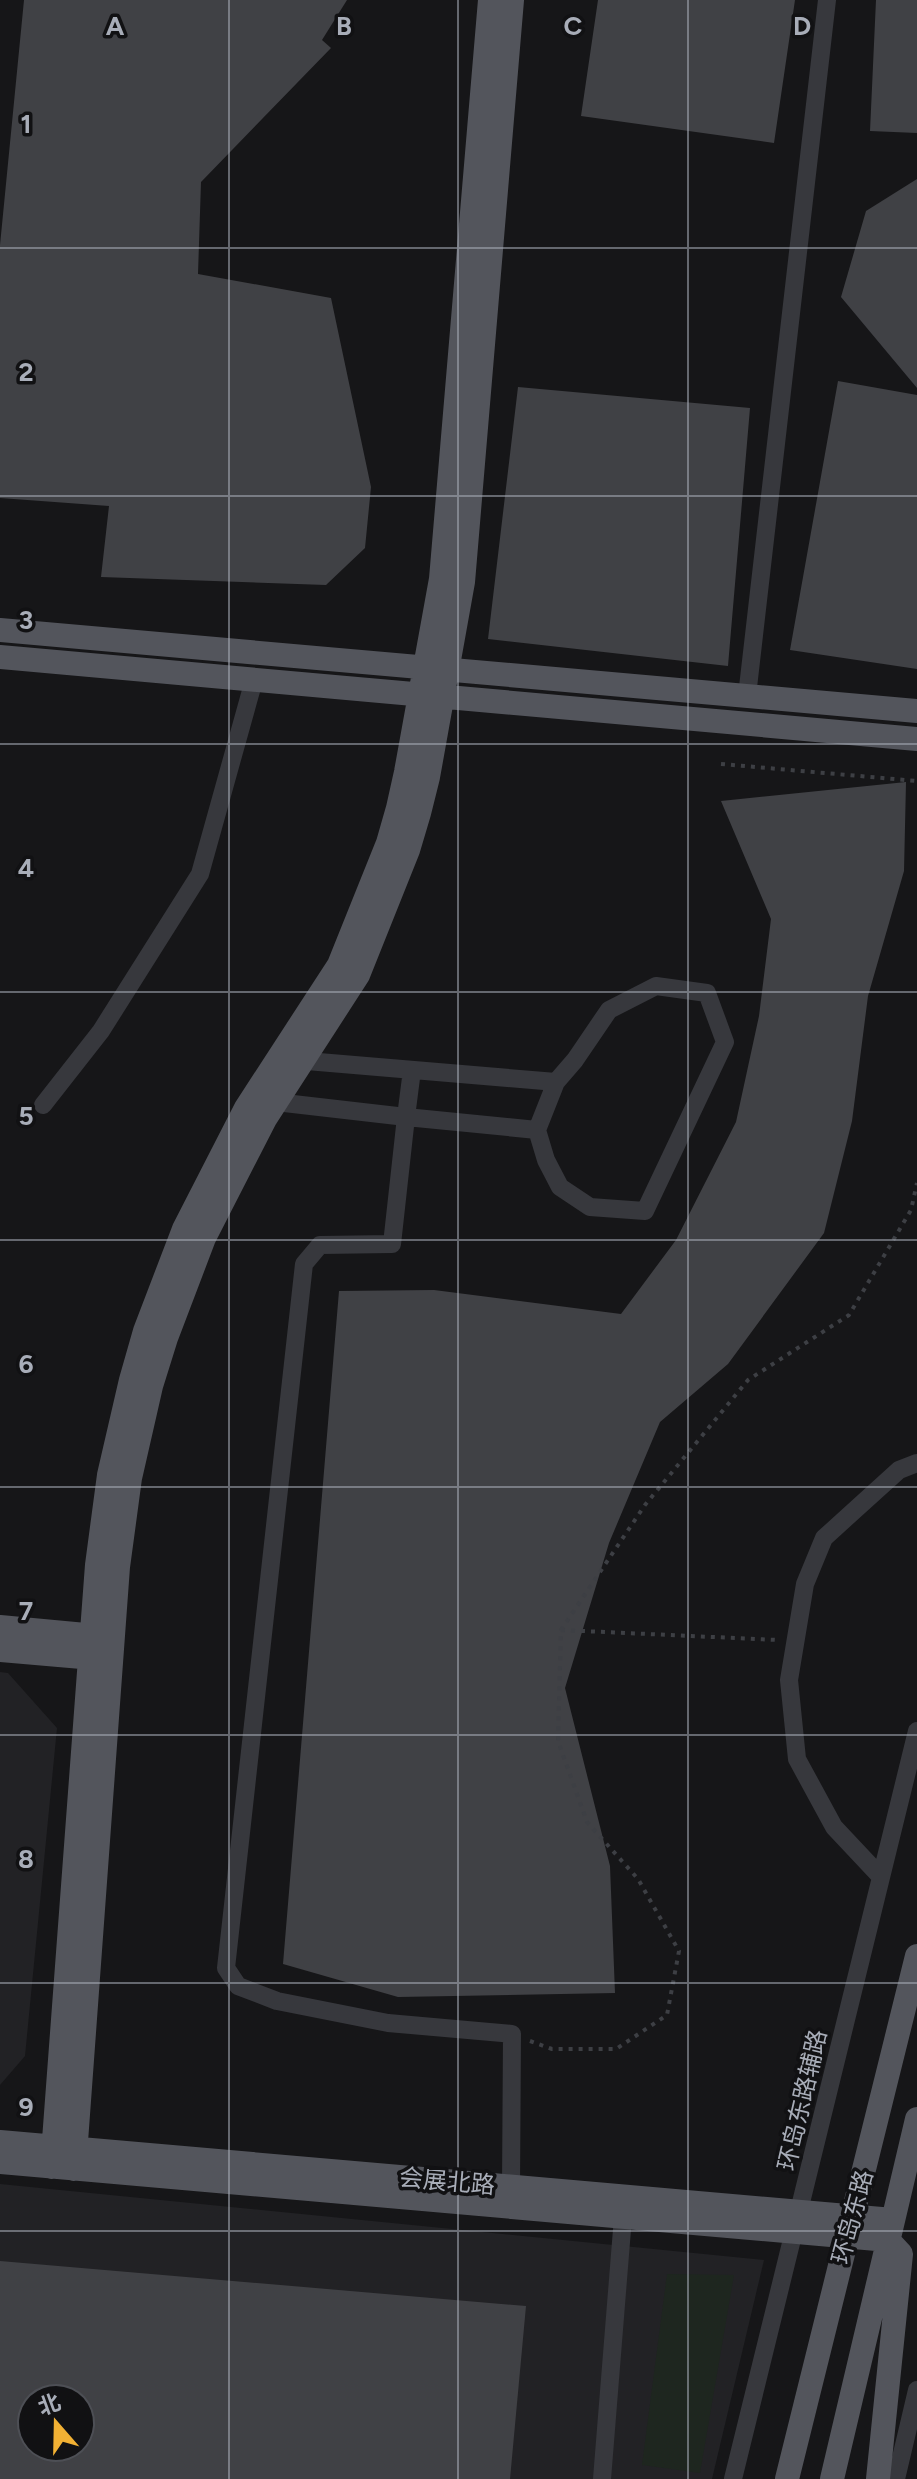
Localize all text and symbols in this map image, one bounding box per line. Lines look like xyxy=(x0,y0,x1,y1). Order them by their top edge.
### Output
text: A xyxy=(106,10,125,42)
text: B xyxy=(336,10,352,42)
text: C xyxy=(564,10,583,42)
text: D xyxy=(793,10,811,42)
text: 1 xyxy=(21,108,31,140)
text: 2 xyxy=(18,356,34,388)
text: 3 xyxy=(19,604,33,636)
text: 4 xyxy=(18,852,34,884)
text: 5 xyxy=(18,1100,34,1132)
text: 6 xyxy=(18,1348,34,1380)
text: 7 xyxy=(19,1595,33,1627)
text: 8 xyxy=(18,1843,34,1875)
street label: 环岛东路辅路 xyxy=(772,2027,832,2173)
text: 9 xyxy=(18,2091,34,2123)
street label: 会展北路 xyxy=(398,2162,496,2200)
street label: 环岛东路 xyxy=(826,2167,878,2267)
north arrow xyxy=(16,2383,96,2463)
text: 北 xyxy=(34,2388,64,2421)

